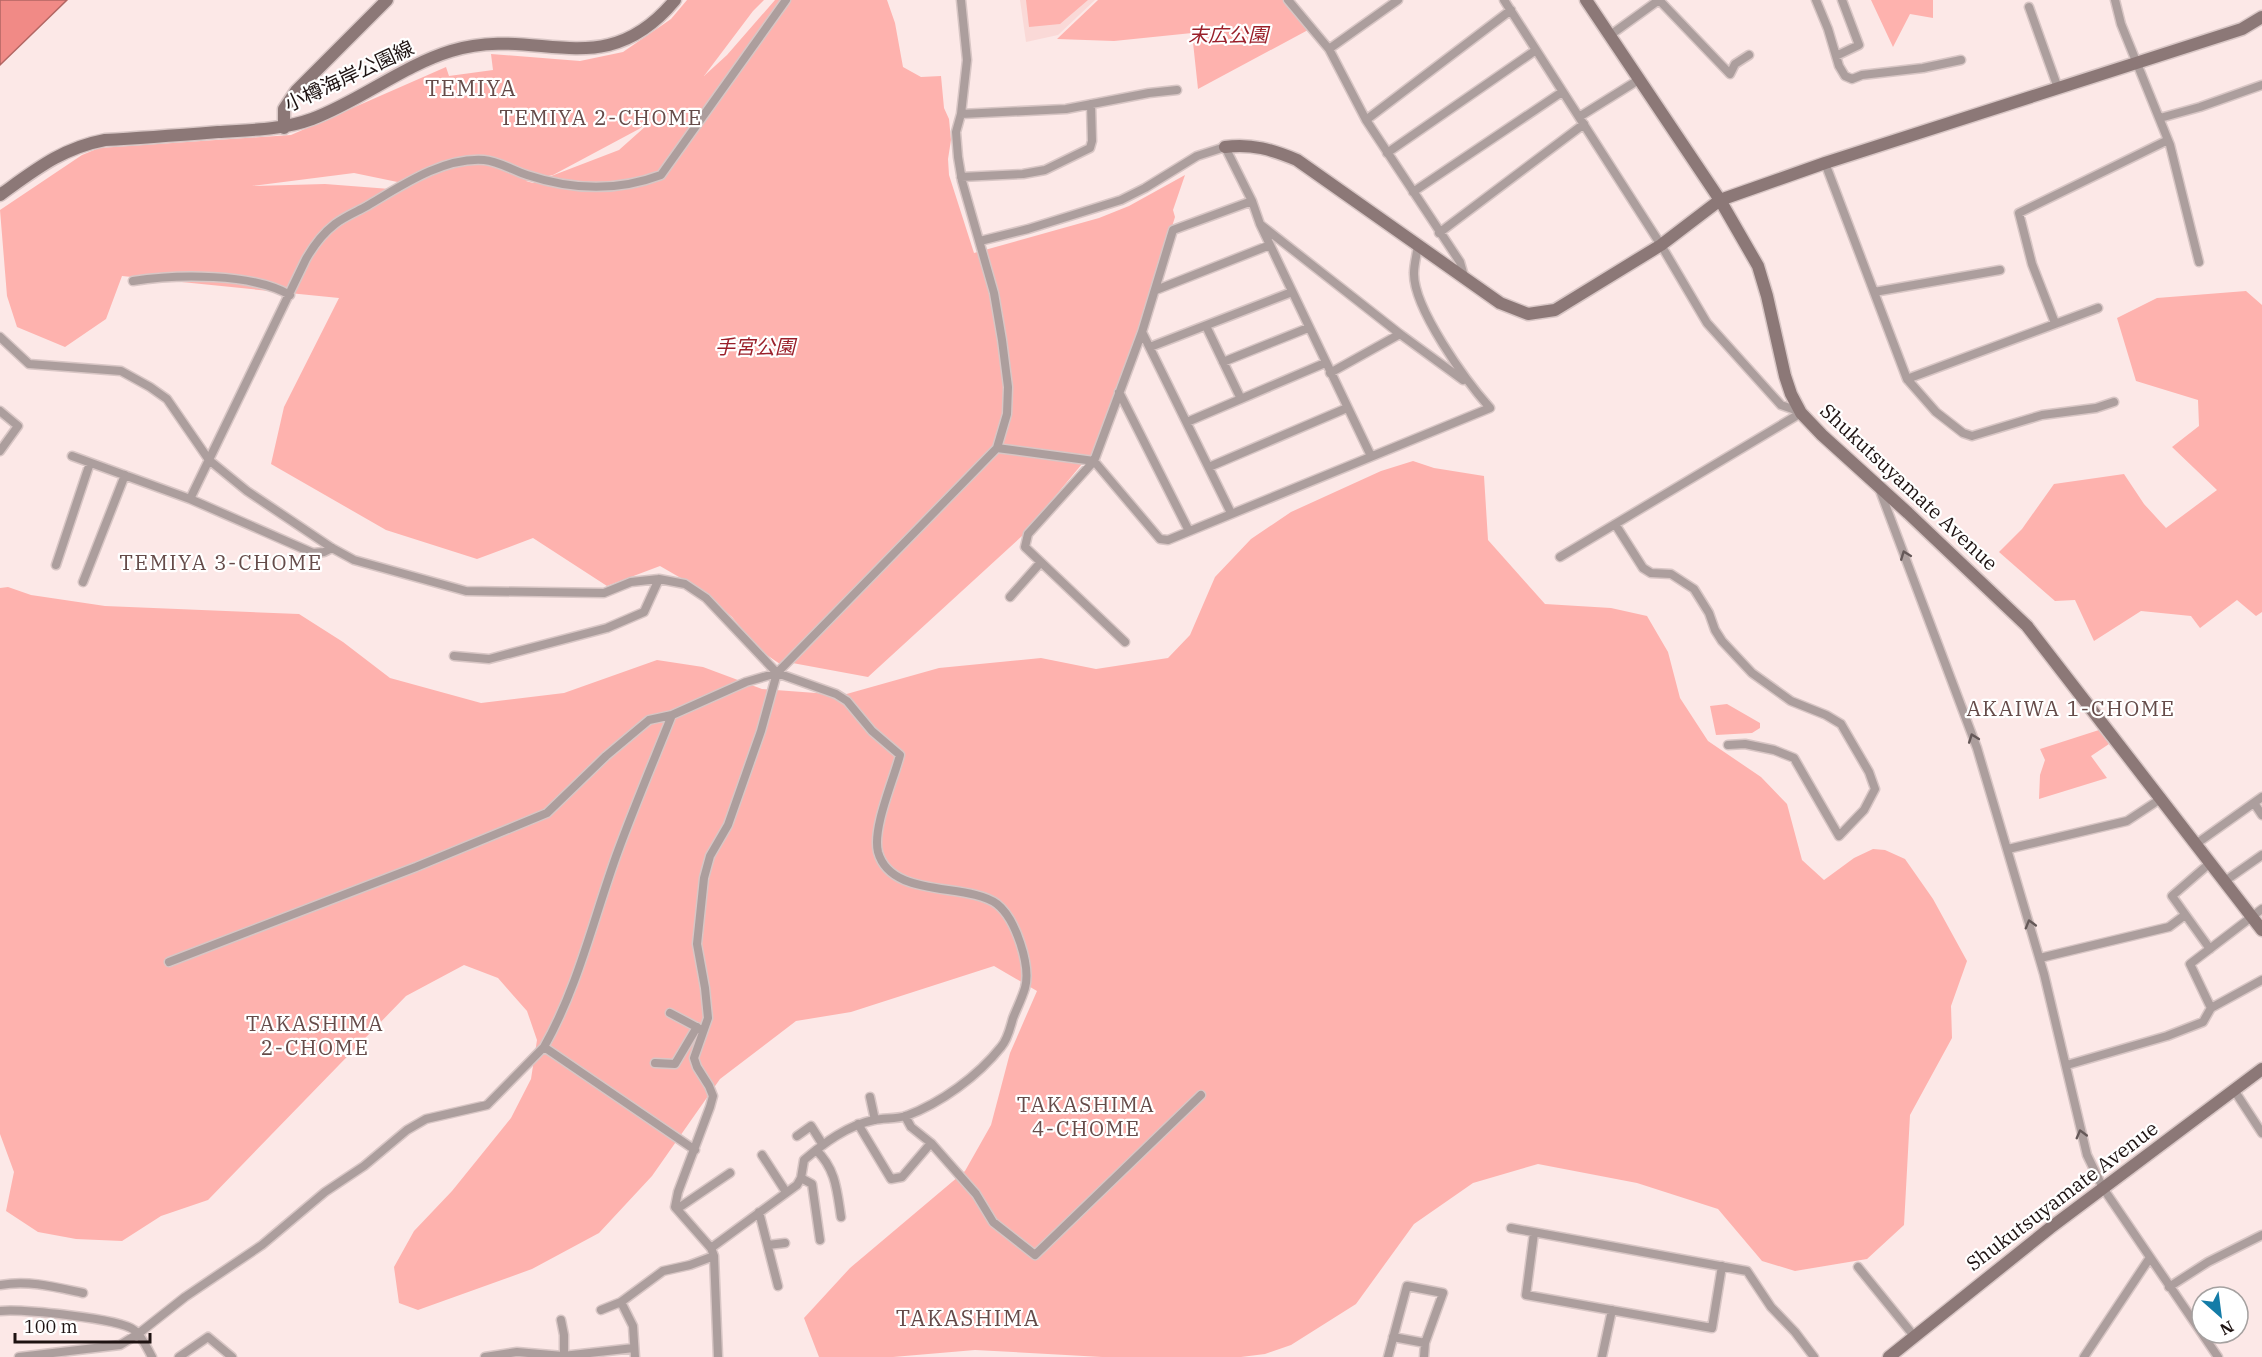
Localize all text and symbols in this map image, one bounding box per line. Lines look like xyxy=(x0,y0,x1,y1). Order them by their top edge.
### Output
park label: 末広公園 xyxy=(1188,21,1271,48)
street label: 小樽海岸公園線 xyxy=(280,34,418,117)
district label: TEMIYA xyxy=(425,73,517,102)
district label: TEMIYA 2-CHOME xyxy=(499,103,703,131)
park label: 手宮公園 xyxy=(715,333,798,360)
street label: Shukutsuyamate Avenue xyxy=(1815,397,2004,576)
district label: TEMIYA 3-CHOME xyxy=(119,548,323,576)
one-way arrow xyxy=(1900,550,1912,561)
district label: AKAIWA 1-CHOME xyxy=(1966,694,2176,722)
one-way arrow xyxy=(1968,733,1981,743)
one-way arrow xyxy=(2025,919,2037,930)
district label: TAKASHIMA 2-CHOME xyxy=(246,1009,384,1061)
district label: TAKASHIMA 4-CHOME xyxy=(1017,1090,1155,1142)
street label: Shukutsuyamate Avenue xyxy=(1960,1115,2163,1277)
one-way arrow xyxy=(2076,1129,2088,1140)
north arrow xyxy=(2190,1285,2250,1345)
district label: TAKASHIMA xyxy=(896,1303,1040,1332)
scale bar xyxy=(15,1306,150,1344)
text: 100 m xyxy=(24,1315,78,1338)
text: N xyxy=(2217,1316,2237,1340)

